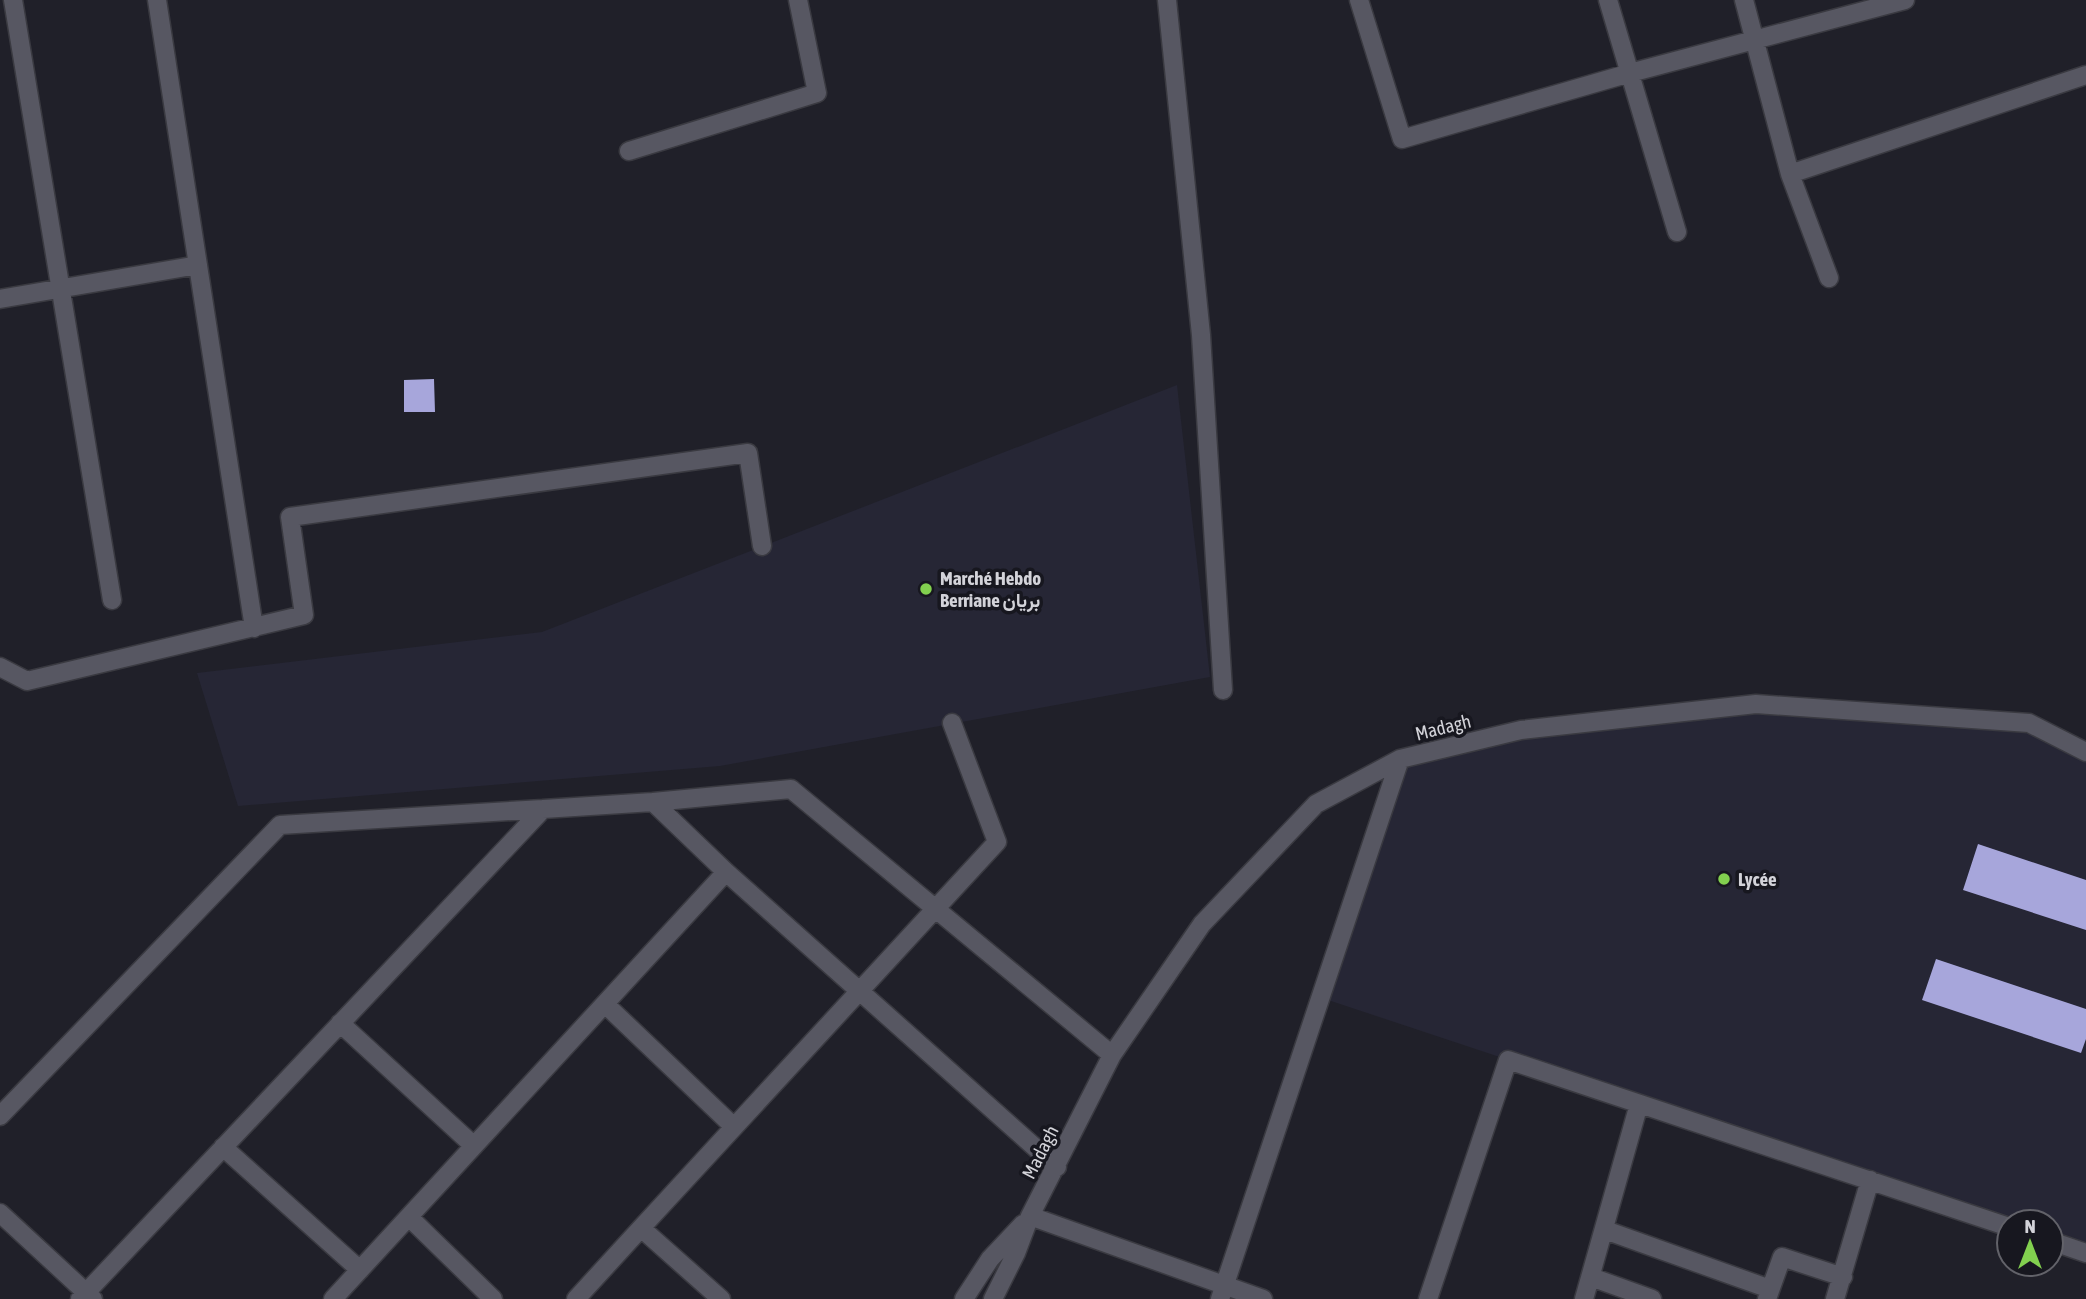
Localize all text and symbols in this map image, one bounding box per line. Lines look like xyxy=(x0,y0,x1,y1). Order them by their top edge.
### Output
place label: Marché Hebdo Berriane بريان xyxy=(940,567,1041,613)
marker: Marché Hebdo Berriane بريان xyxy=(918,581,934,597)
street label: Madagh xyxy=(1413,709,1473,745)
place label: Lycée xyxy=(1738,868,1777,890)
marker: Lycée xyxy=(1716,871,1732,887)
street label: Madagh xyxy=(1017,1122,1063,1182)
north arrow xyxy=(1995,1208,2065,1278)
text: N xyxy=(2024,1215,2036,1237)

